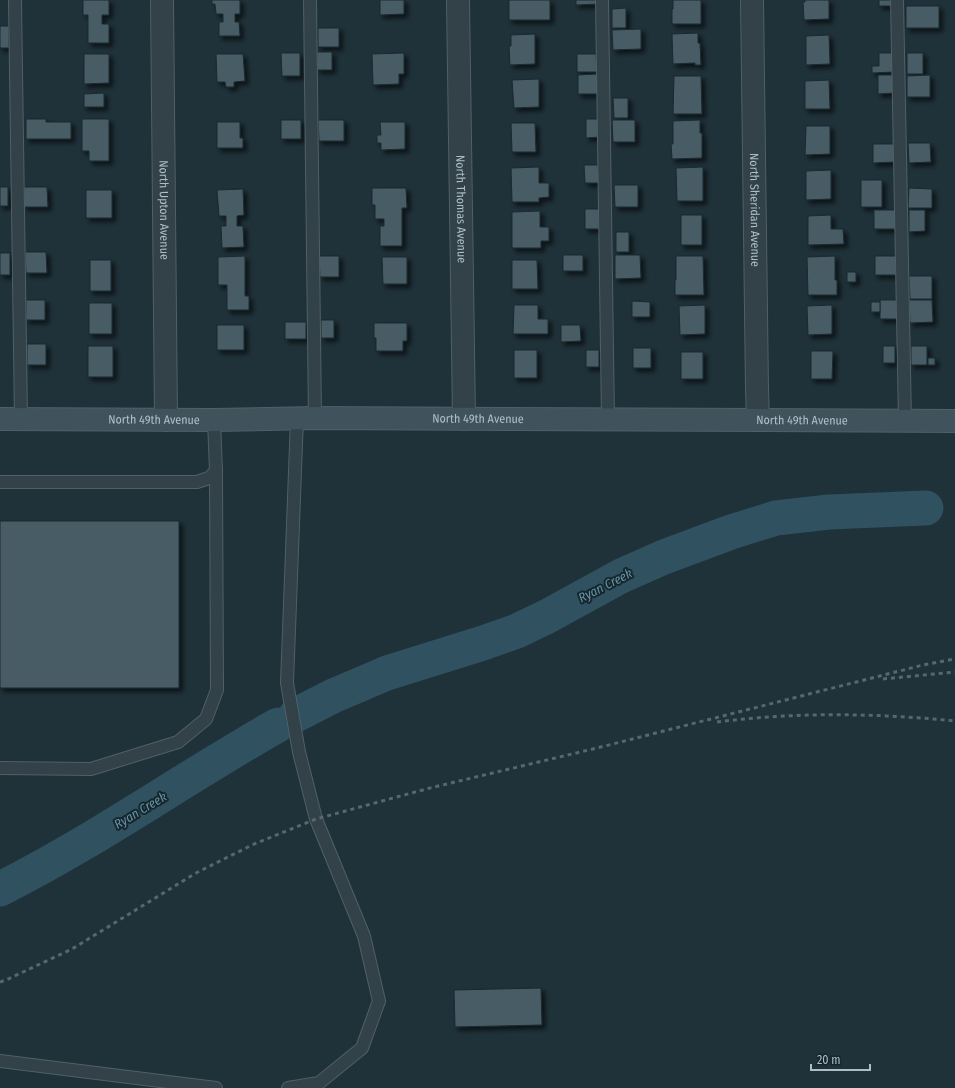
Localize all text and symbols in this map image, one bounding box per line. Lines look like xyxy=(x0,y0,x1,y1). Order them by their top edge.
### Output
street label: North Sheridan Avenue xyxy=(747,153,762,267)
street label: North Thomas Avenue xyxy=(453,155,469,263)
street label: North Upton Avenue xyxy=(157,160,171,260)
street label: North 49th Avenue xyxy=(432,412,524,426)
street label: North 49th Avenue xyxy=(108,413,200,427)
street label: North 49th Avenue xyxy=(756,413,848,427)
water label: Ryan Creek xyxy=(576,565,635,605)
water label: Ryan Creek xyxy=(111,789,170,832)
scale bar xyxy=(811,1046,870,1072)
text: 20 m xyxy=(817,1053,841,1067)

